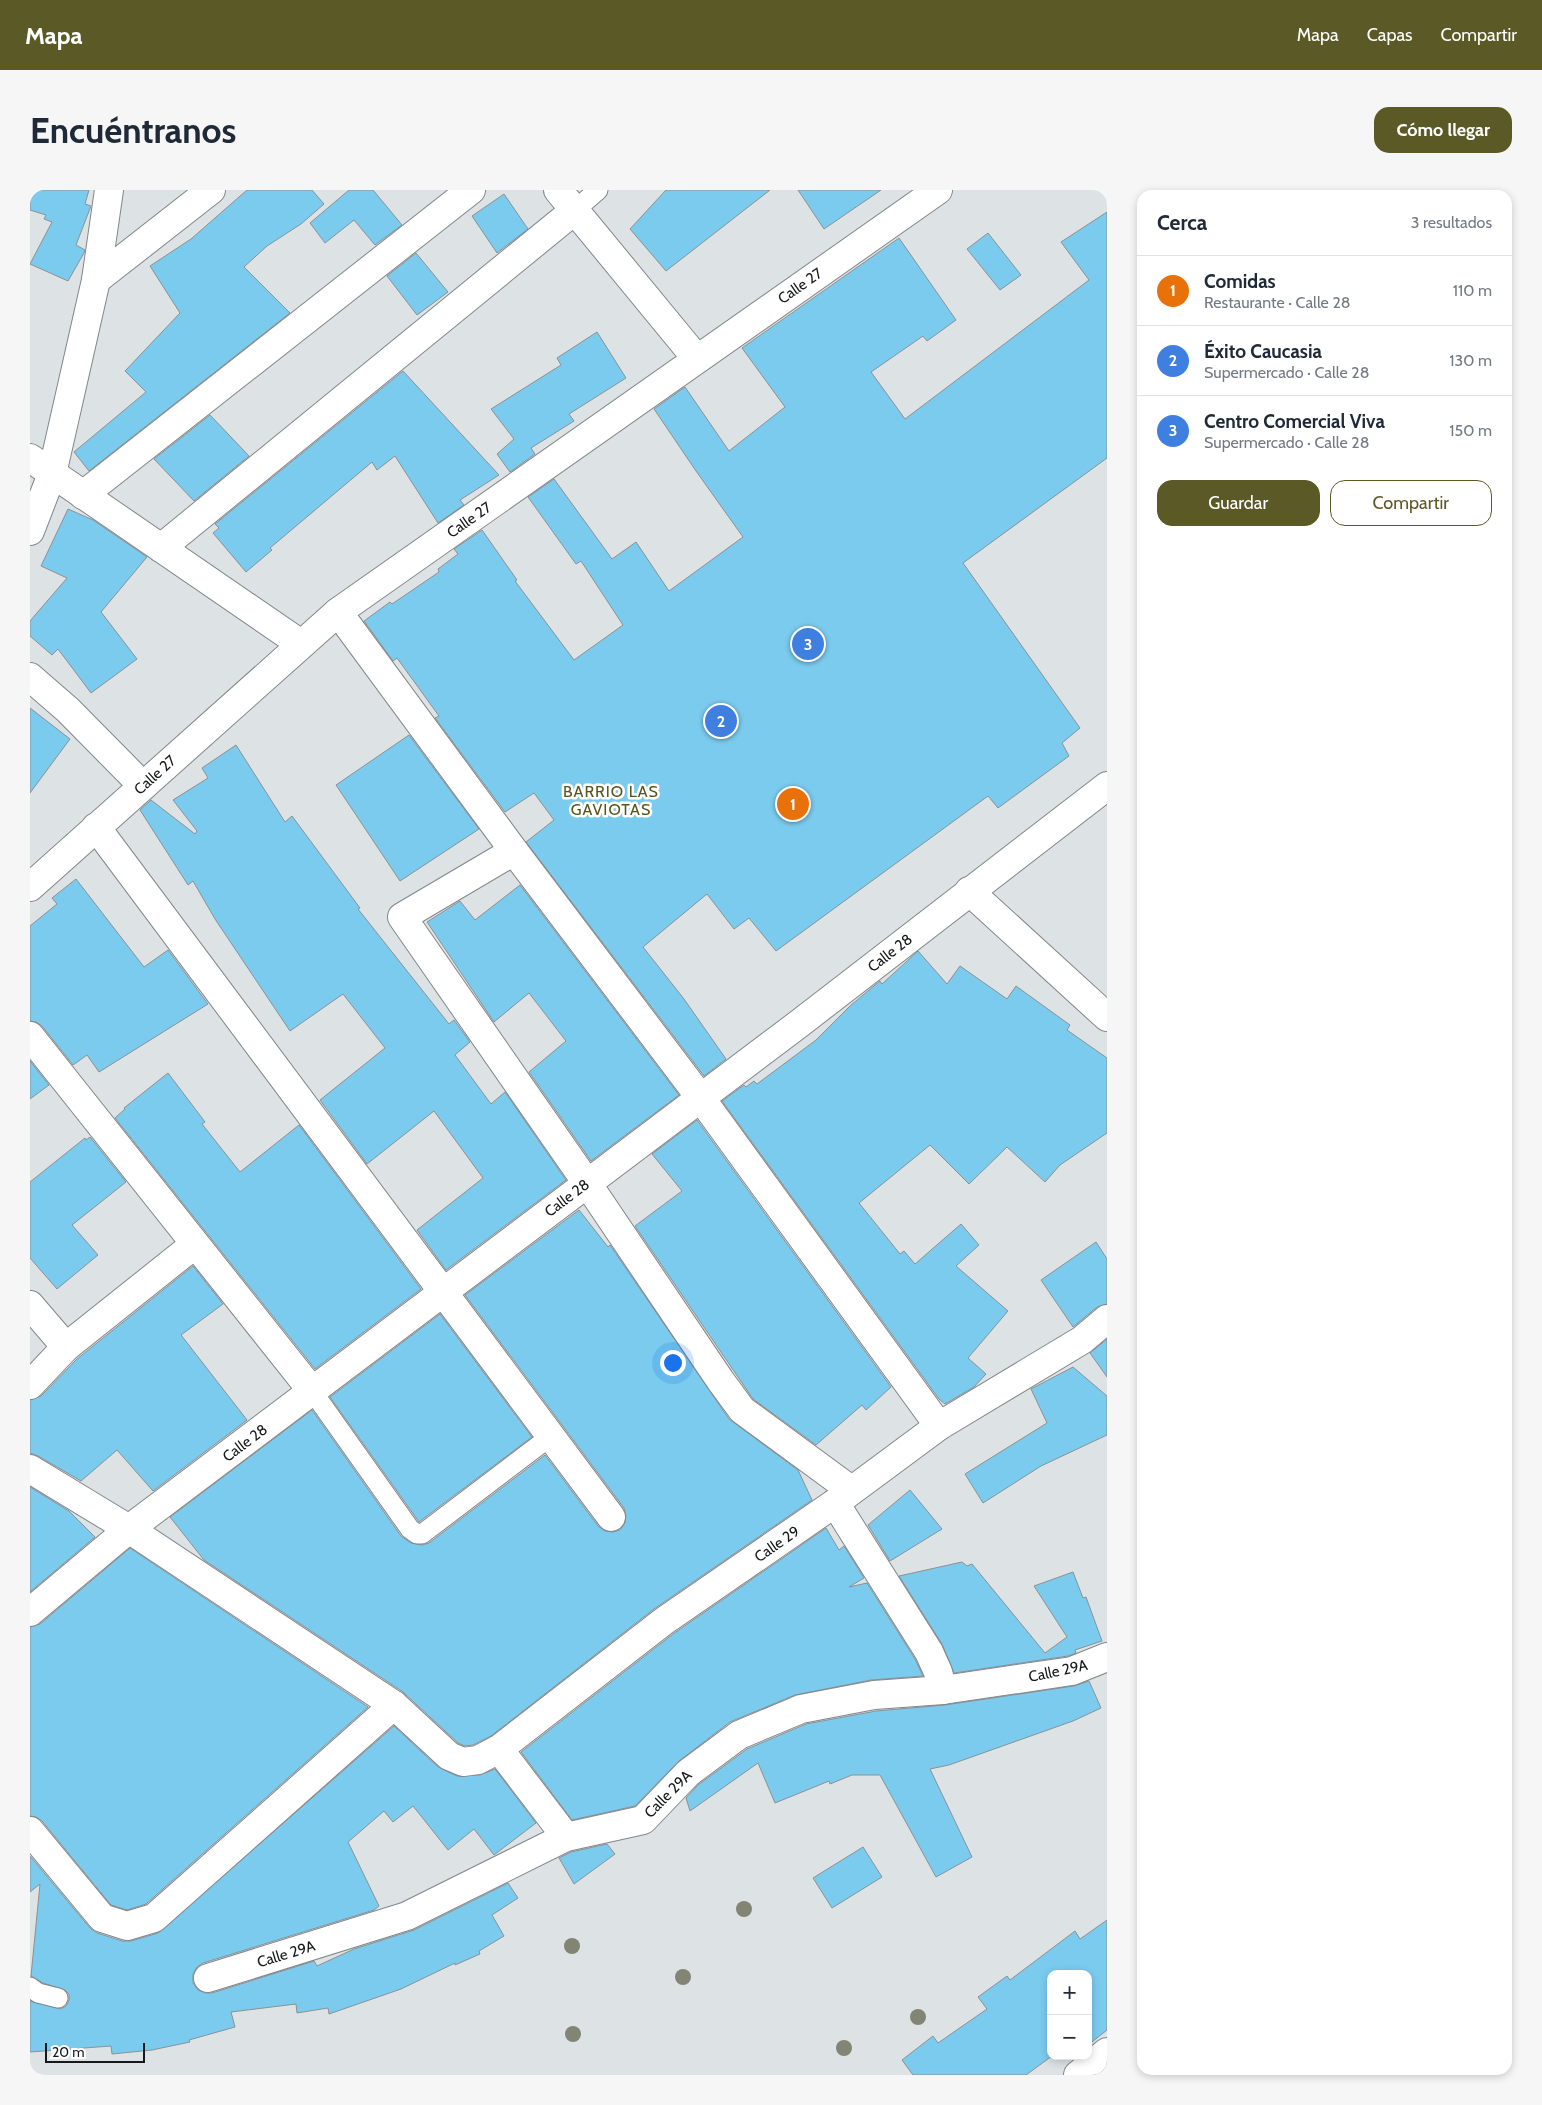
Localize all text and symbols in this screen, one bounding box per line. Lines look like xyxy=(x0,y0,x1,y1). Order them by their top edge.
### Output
text: Mapa xyxy=(25,21,82,50)
text: Mapa xyxy=(1297,24,1339,46)
text: Capas xyxy=(1367,24,1413,46)
text: Compartir xyxy=(1441,24,1517,46)
button: Cómo llegar xyxy=(1374,107,1512,153)
text: Encuéntranos xyxy=(30,109,236,152)
text: Cerca xyxy=(1157,210,1207,235)
text: 3 resultados xyxy=(1411,213,1492,232)
street label: Calle 27 xyxy=(774,264,826,308)
text: Comidas xyxy=(1204,270,1276,293)
text: 1 xyxy=(1170,281,1176,300)
text: 110 m xyxy=(1453,281,1492,300)
text: Restaurante · Calle 28 xyxy=(1204,293,1350,312)
text: Éxito Caucasia xyxy=(1204,340,1322,363)
text: 2 xyxy=(1169,351,1177,370)
text: 130 m xyxy=(1449,351,1492,370)
text: Supermercado · Calle 28 xyxy=(1204,363,1369,382)
text: Centro Comercial Viva xyxy=(1204,410,1385,433)
text: 3 xyxy=(1169,421,1177,440)
text: 150 m xyxy=(1449,421,1492,440)
text: Supermercado · Calle 28 xyxy=(1204,433,1369,452)
button: Guardar xyxy=(1157,480,1320,526)
button: Compartir xyxy=(1330,480,1492,526)
street label: Calle 27 xyxy=(443,498,495,542)
pin: 3 xyxy=(792,625,824,663)
pin: 2 xyxy=(705,702,737,740)
street label: Calle 27 xyxy=(130,751,180,798)
district label: BARRIO LAS GAVIOTAS xyxy=(563,782,659,819)
pin: 1 xyxy=(777,785,809,823)
street label: Calle 28 xyxy=(864,930,916,976)
street label: Calle 28 xyxy=(541,1175,593,1221)
your location xyxy=(660,1350,686,1376)
street label: Calle 28 xyxy=(219,1420,271,1466)
street label: Calle 29 xyxy=(751,1522,803,1566)
street label: Calle 29A xyxy=(1027,1656,1090,1686)
street label: Calle 29A xyxy=(641,1766,696,1821)
street label: Calle 29A xyxy=(255,1936,318,1971)
map controls xyxy=(1047,1970,1092,2060)
button: + xyxy=(1047,1970,1092,2015)
button: − xyxy=(1047,2015,1092,2060)
scale bar xyxy=(45,2040,145,2063)
text: 20 m xyxy=(52,2043,85,2061)

